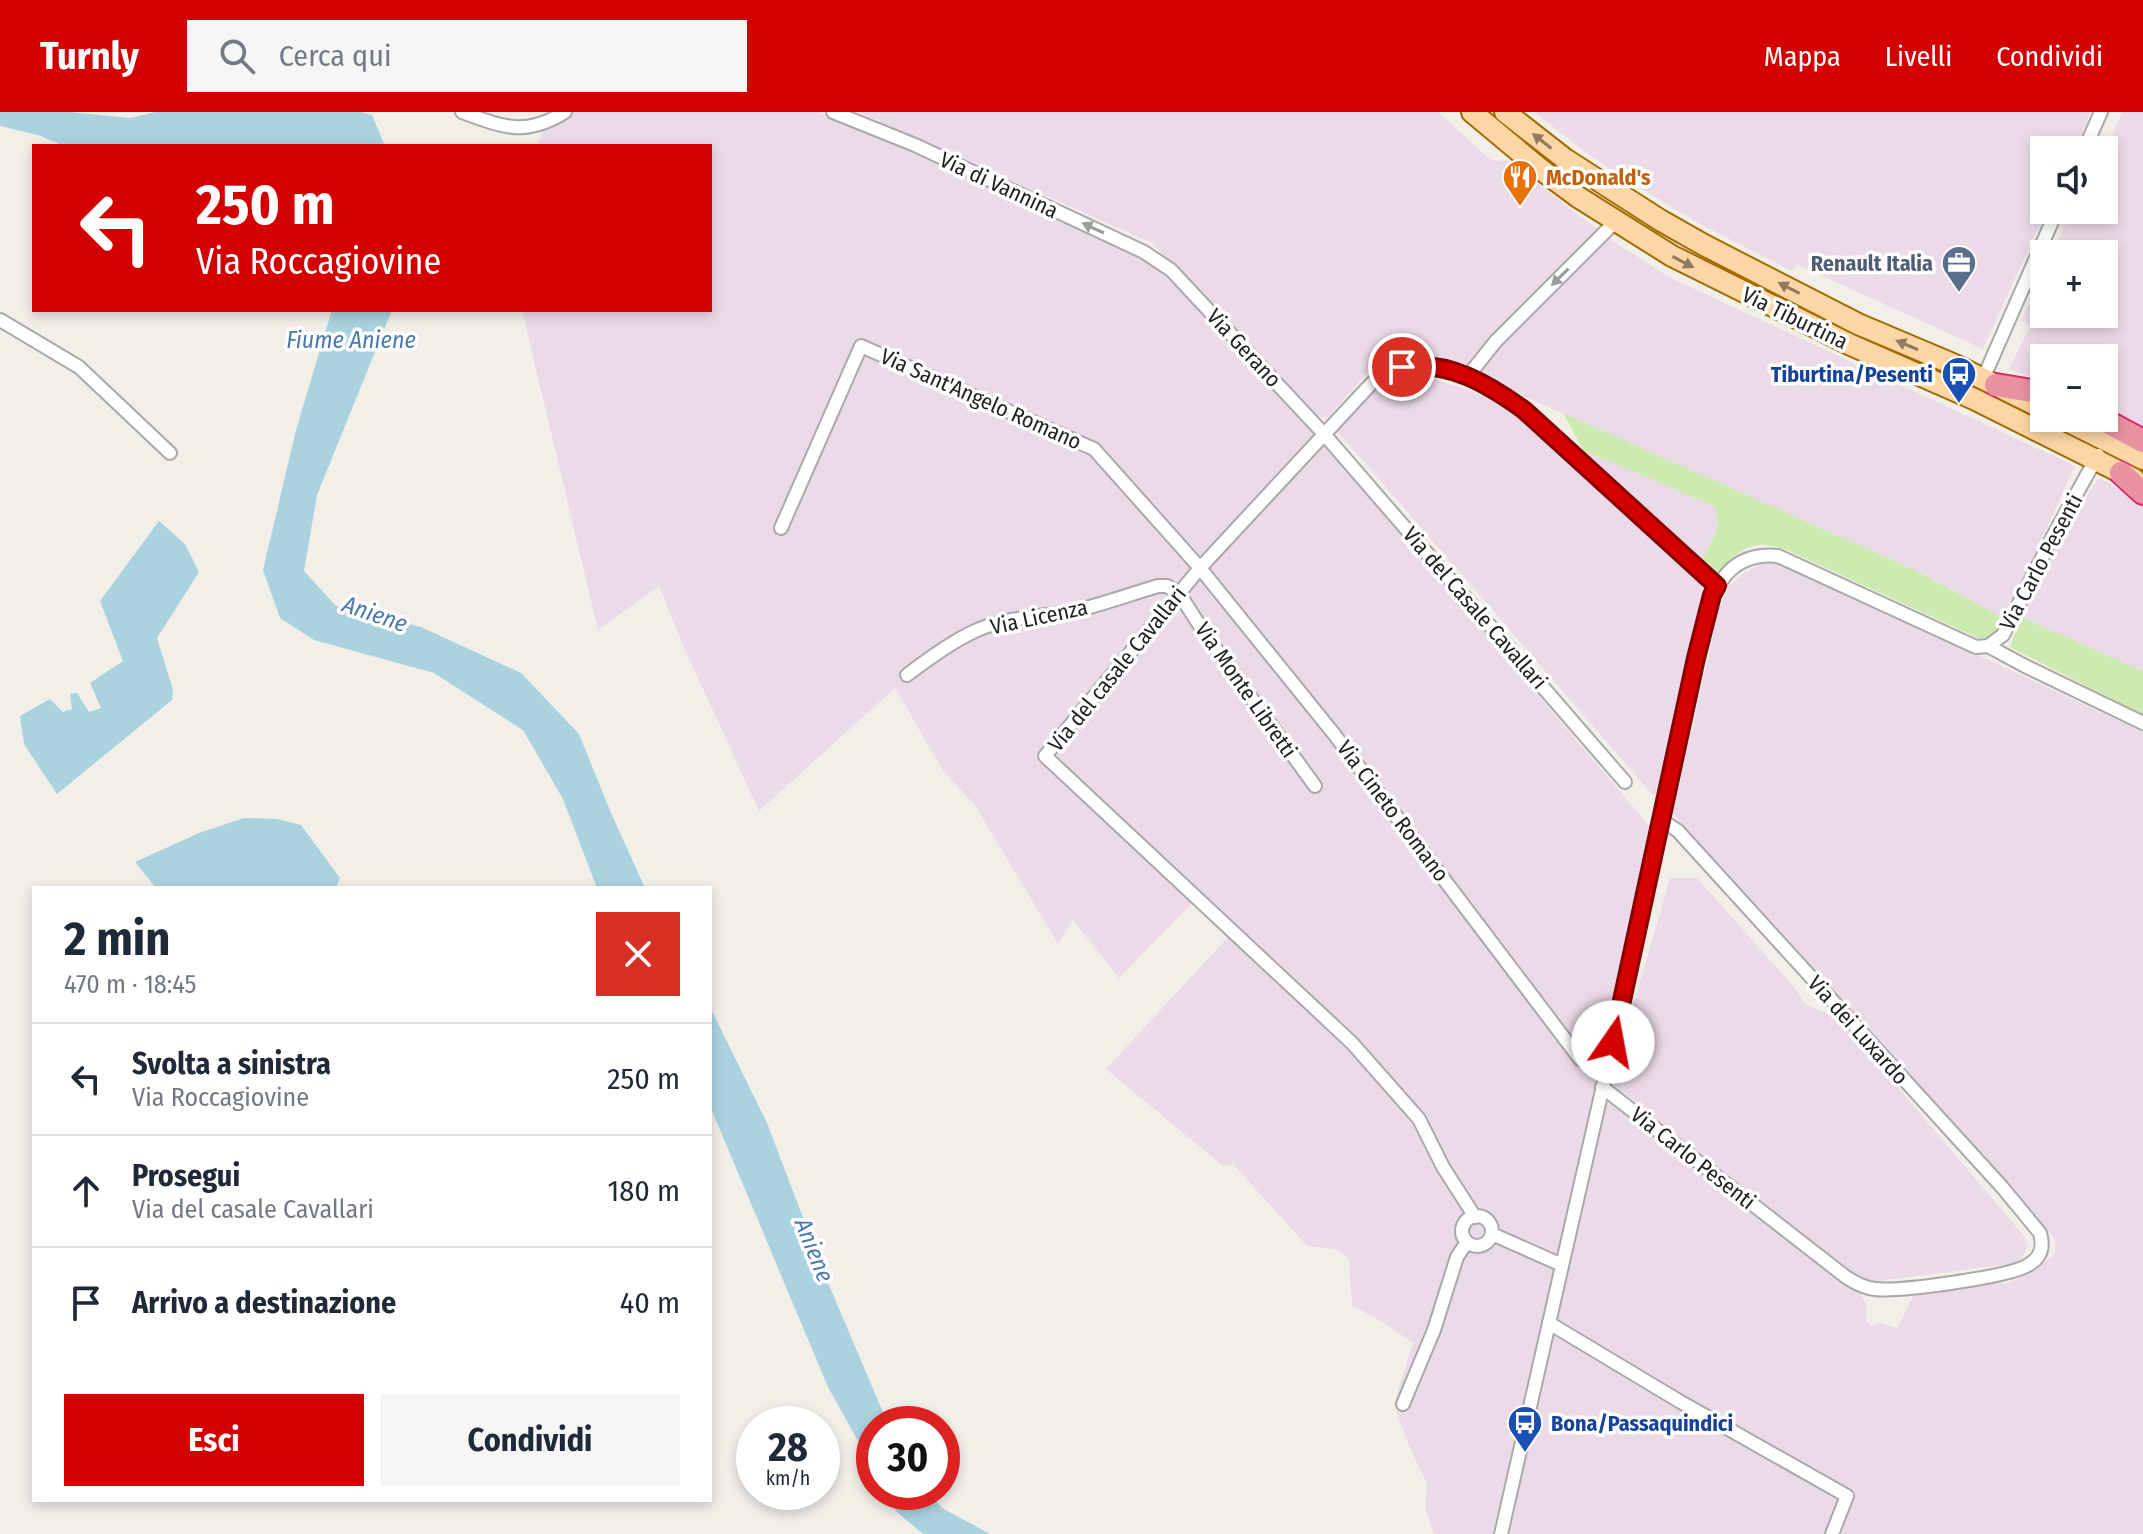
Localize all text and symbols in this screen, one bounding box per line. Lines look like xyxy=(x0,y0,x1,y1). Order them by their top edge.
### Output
search box xyxy=(187,20,747,92)
text: Turnly xyxy=(40,33,139,79)
icon: search xyxy=(215,34,259,78)
text: Cerca qui xyxy=(279,38,391,74)
text: Mappa xyxy=(1764,40,1841,73)
text: Livelli xyxy=(1885,40,1952,73)
text: Condividi xyxy=(1996,40,2103,73)
one-way arrow xyxy=(1532,133,1552,149)
map controls xyxy=(2030,136,2118,432)
button: sound xyxy=(2030,136,2118,224)
street label: Via di Vannina xyxy=(936,146,1062,224)
restaurant icon: McDonald's xyxy=(1501,158,1539,208)
place label: McDonald's xyxy=(1546,164,1651,191)
text: 250 m xyxy=(196,172,334,239)
icon: left xyxy=(64,176,168,280)
one-way arrow xyxy=(1081,221,1104,235)
text: Via Roccagiovine xyxy=(196,240,441,284)
button: + xyxy=(2030,240,2118,328)
office icon: Renault Italia xyxy=(1940,244,1978,294)
place label: Renault Italia xyxy=(1811,250,1933,277)
one-way arrow xyxy=(1671,255,1694,268)
one-way arrow xyxy=(1551,267,1570,286)
street label: Via Tiburtina xyxy=(1738,281,1852,355)
one-way arrow xyxy=(1777,282,1800,295)
street label: Via Gerano xyxy=(1201,303,1287,393)
water label: Fiume Aniene xyxy=(286,326,416,354)
pin xyxy=(1368,333,1436,401)
one-way arrow xyxy=(1895,338,1919,351)
street label: Via Sant'Angelo Romano xyxy=(876,342,1086,456)
button: − xyxy=(2030,344,2118,432)
icon: arrive xyxy=(1380,345,1424,389)
bus stop icon: Tiburtina/Pesenti xyxy=(1940,355,1978,405)
place label: Tiburtina/Pesenti xyxy=(1771,361,1933,388)
street label: Via Carlo Pesenti xyxy=(1994,489,2088,635)
street label: Via del Casale Cavallari xyxy=(1397,521,1553,695)
street label: Via del casale Cavallari xyxy=(1042,581,1192,757)
water label: Aniene xyxy=(338,590,411,638)
street label: Via Licenza xyxy=(988,594,1090,640)
street label: Via Monte Libretti xyxy=(1189,617,1303,763)
street label: Via Cineto Romano xyxy=(1331,735,1455,887)
text: 2 min xyxy=(64,910,170,968)
button: close xyxy=(596,912,680,996)
text: 470 m · 18:45 xyxy=(64,969,197,1000)
street label: Via dei Luxardo xyxy=(1802,970,1914,1090)
position arrow xyxy=(1571,1000,1655,1084)
text: Svolta a sinistra xyxy=(132,1046,331,1082)
icon: left xyxy=(64,1057,108,1101)
text: 250 m xyxy=(607,1061,680,1097)
text: Via Roccagiovine xyxy=(132,1082,309,1113)
street label: Via Carlo Pesenti xyxy=(1625,1101,1761,1215)
text: Prosegui xyxy=(132,1158,240,1194)
icon: ahead xyxy=(64,1169,108,1213)
text: 180 m xyxy=(608,1173,680,1209)
text: Via del casale Cavallari xyxy=(132,1194,374,1225)
water label: Aniene xyxy=(788,1213,839,1286)
icon: arrive xyxy=(64,1281,108,1325)
text: Arrivo a destinazione xyxy=(132,1285,396,1321)
text: 40 m xyxy=(620,1285,680,1321)
button: Esci xyxy=(64,1394,364,1486)
button: Condividi xyxy=(380,1394,680,1486)
bus stop icon: Bona/Passaquindici xyxy=(1506,1404,1544,1454)
speed limit sign: 30 xyxy=(856,1406,960,1510)
place label: Bona/Passaquindici xyxy=(1551,1410,1733,1437)
text: 28 xyxy=(768,1424,808,1472)
text: km/h xyxy=(766,1466,810,1490)

